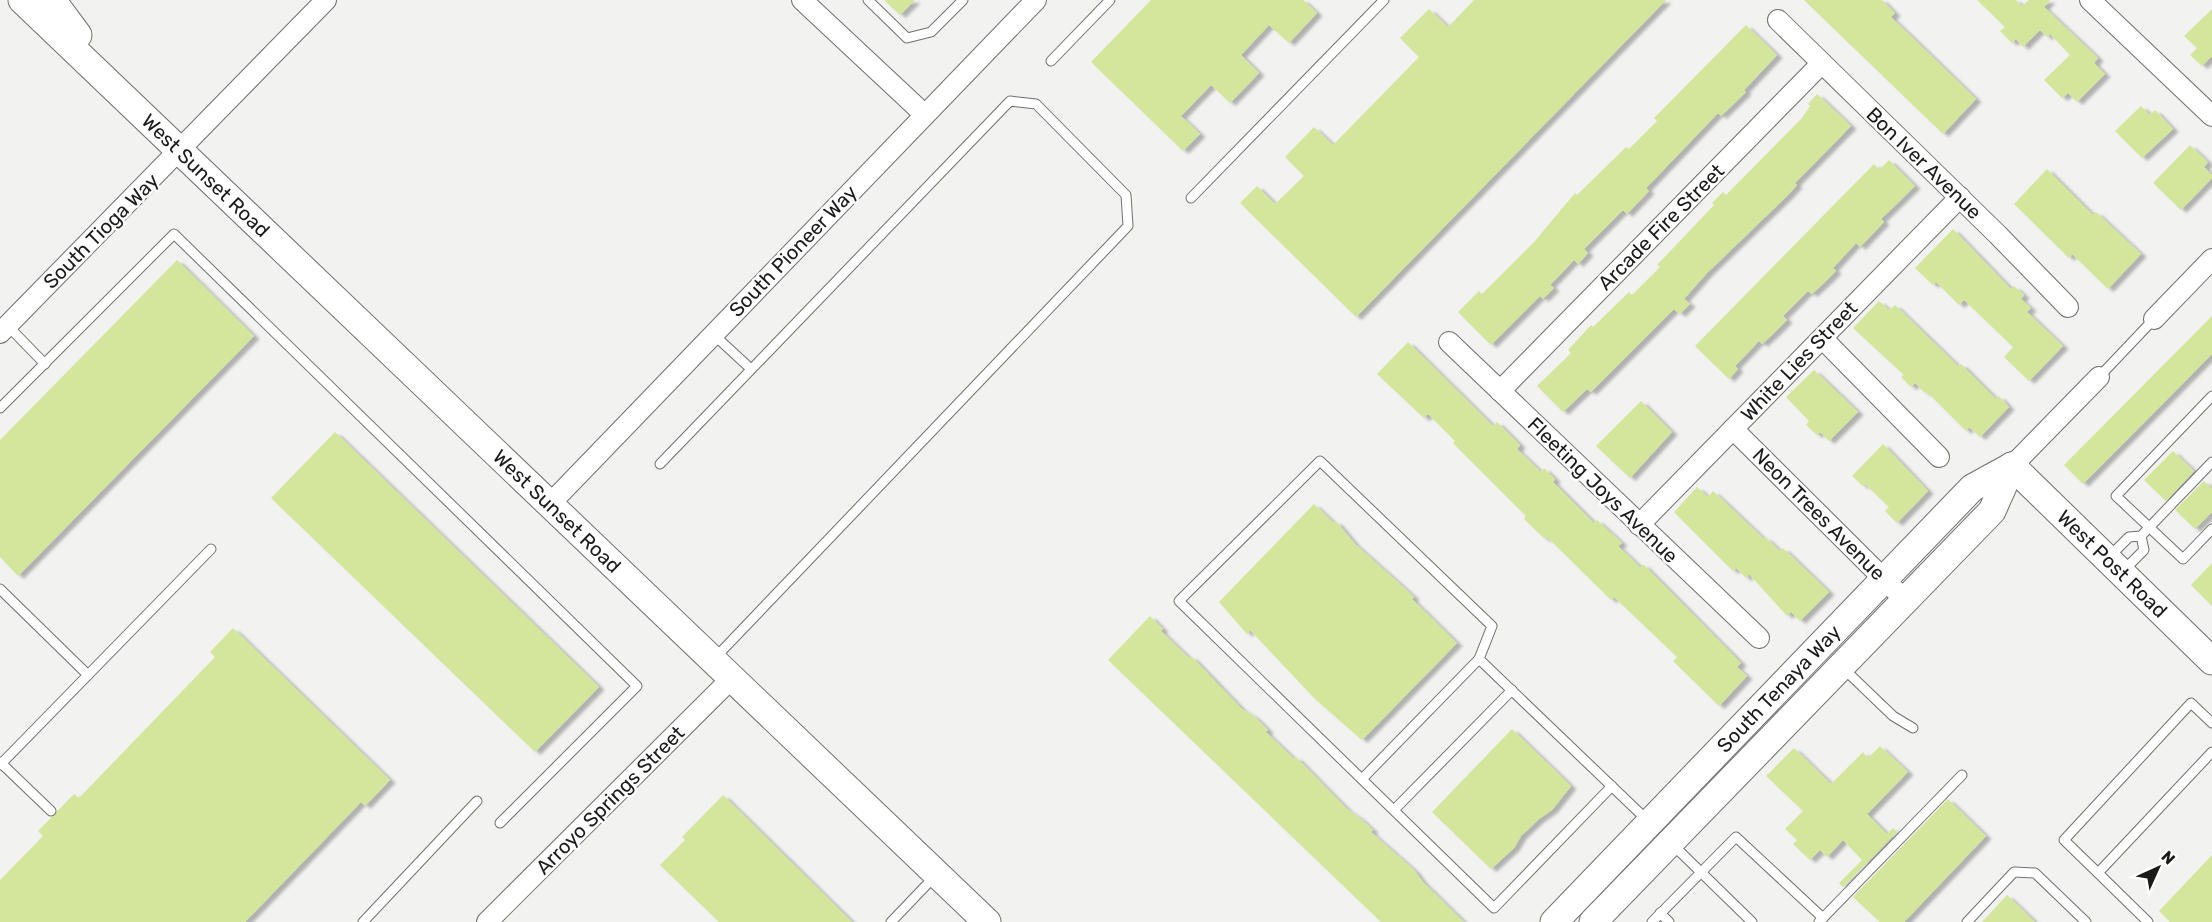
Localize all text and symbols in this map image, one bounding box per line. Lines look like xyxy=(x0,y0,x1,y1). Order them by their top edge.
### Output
street label: Bon Iver Avenue xyxy=(1861,102,1987,224)
street label: West Sunset Road xyxy=(137,109,275,242)
street label: Arcade Fire Street xyxy=(1593,159,1729,295)
street label: South Tioga Way xyxy=(38,168,164,294)
street label: South Pioneer Way xyxy=(724,180,862,322)
street label: White Lies Street xyxy=(1736,296,1862,426)
street label: Fleeting Joys Avenue xyxy=(1523,412,1683,568)
street label: Neon Trees Avenue xyxy=(1748,443,1890,585)
street label: West Sunset Road xyxy=(488,445,626,578)
street label: West Post Road xyxy=(2052,505,2172,623)
street label: South Tenaya Way xyxy=(1712,620,1846,757)
street label: Arroyo Springs Street xyxy=(531,721,689,879)
north arrow xyxy=(2128,838,2188,898)
text: N xyxy=(2157,847,2179,869)

